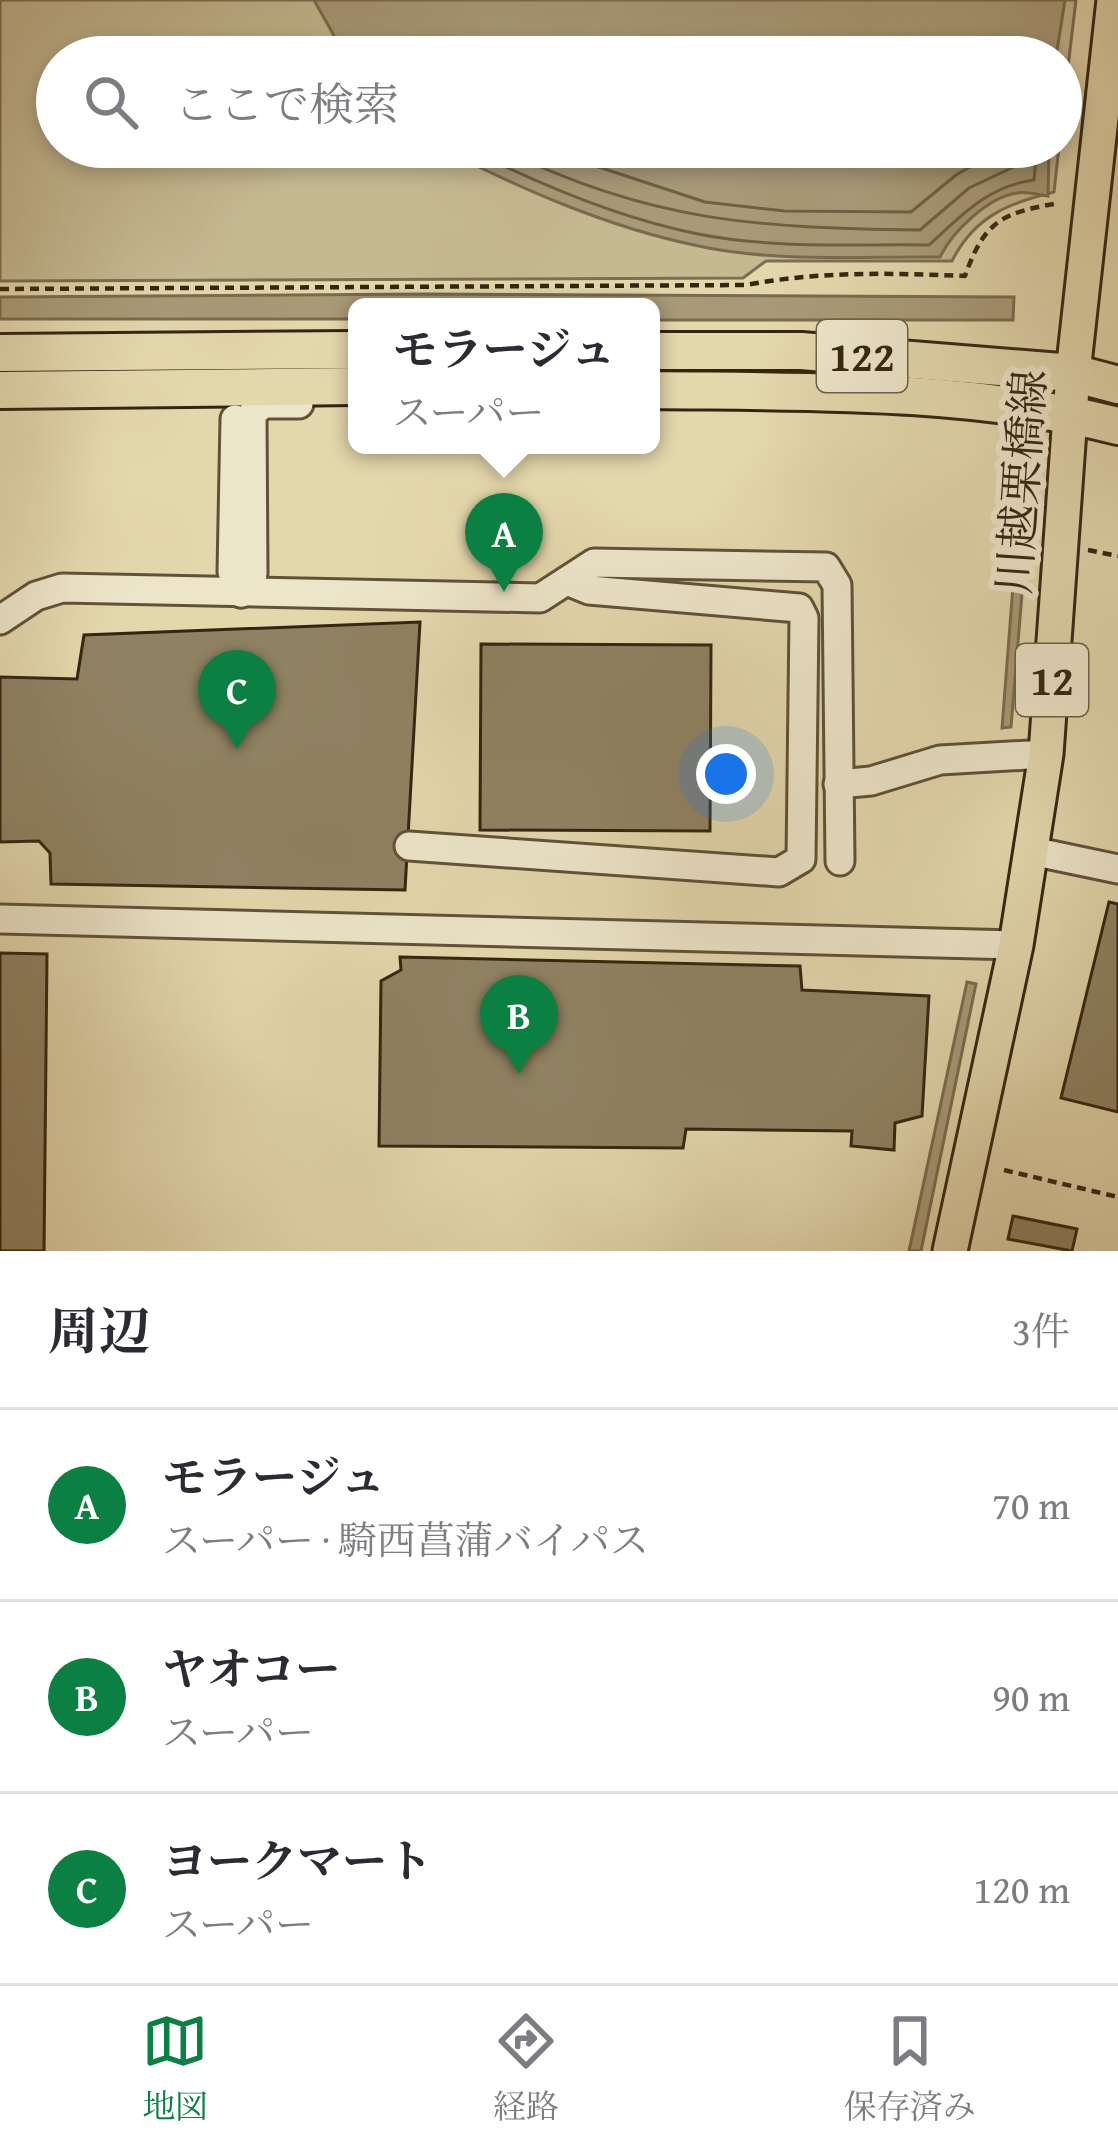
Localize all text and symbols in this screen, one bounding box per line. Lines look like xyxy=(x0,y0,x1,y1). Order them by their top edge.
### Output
search box xyxy=(36,36,1082,168)
icon: search xyxy=(78,69,144,135)
text: ここで検索 xyxy=(174,71,399,136)
popup xyxy=(348,298,660,454)
text: モラージュ xyxy=(392,316,616,381)
road number: 122 xyxy=(817,320,907,392)
street label: 川越栗橋線 xyxy=(980,367,1061,596)
text: スーパー xyxy=(392,383,545,440)
pin: A xyxy=(465,493,543,592)
road number: 12 xyxy=(1016,644,1088,716)
pin: C xyxy=(198,650,276,749)
your location xyxy=(696,744,756,804)
pin: B xyxy=(480,975,558,1074)
text: 周辺 xyxy=(48,1293,150,1368)
text: 3件 xyxy=(1012,1302,1070,1359)
text: モラージュ xyxy=(162,1444,385,1509)
text: A xyxy=(75,1476,99,1533)
text: 70 m xyxy=(992,1476,1070,1533)
text: スーパー · 騎西菖蒲バイパス xyxy=(162,1511,649,1568)
text: ヤオコー xyxy=(162,1636,340,1701)
text: B xyxy=(75,1668,99,1725)
text: 90 m xyxy=(992,1668,1070,1725)
text: スーパー xyxy=(162,1703,314,1760)
text: ヨークマート xyxy=(162,1828,432,1893)
text: C xyxy=(76,1860,98,1917)
text: 120 m xyxy=(973,1860,1070,1917)
text: スーパー xyxy=(162,1895,314,1952)
tab: 地図 xyxy=(142,2008,208,2130)
tab: 経路 xyxy=(493,2008,559,2130)
tab: 保存済み xyxy=(844,2008,976,2130)

